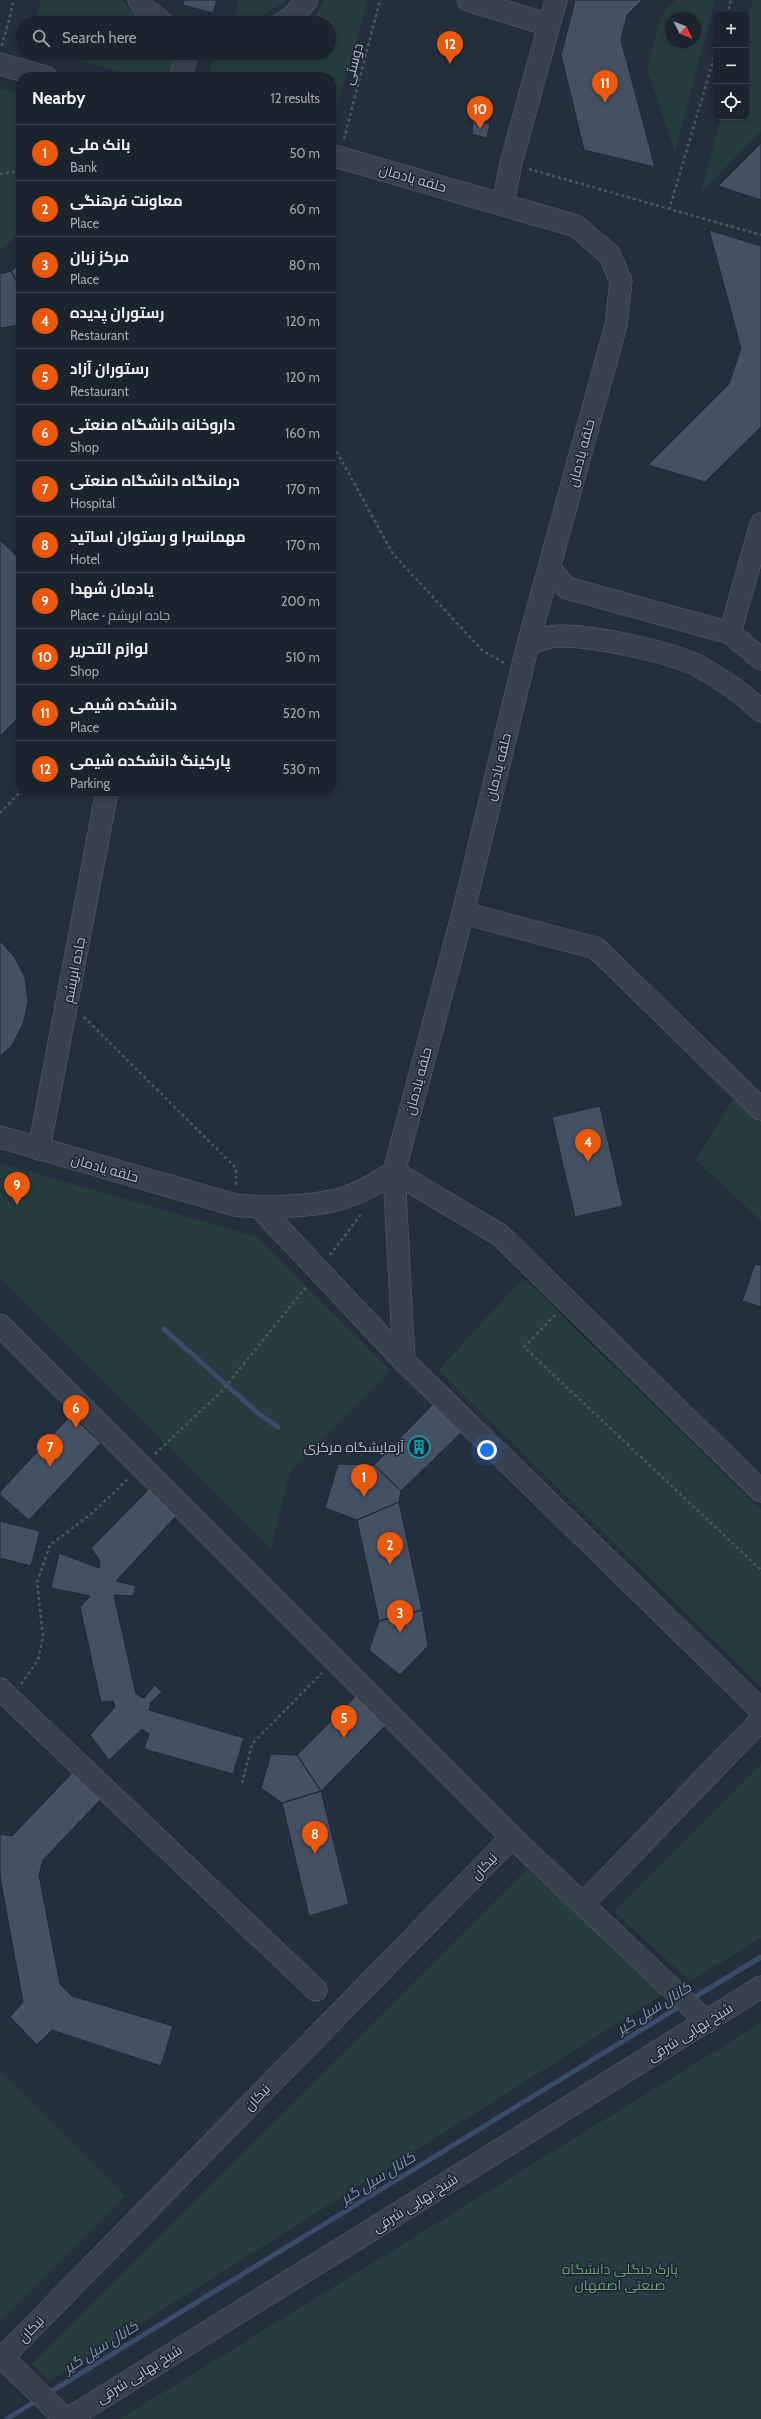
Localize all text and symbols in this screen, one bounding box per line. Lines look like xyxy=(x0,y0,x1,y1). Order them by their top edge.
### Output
north arrow xyxy=(665,12,701,48)
map controls xyxy=(713,12,749,120)
button: + xyxy=(713,12,749,48)
search box xyxy=(16,16,336,60)
icon: search xyxy=(30,27,52,49)
text: Search here xyxy=(62,29,137,47)
pin: 12 xyxy=(437,31,463,64)
street label: دوستی xyxy=(339,41,367,87)
button: − xyxy=(713,48,749,84)
pin: 11 xyxy=(592,70,618,103)
button: locate xyxy=(713,84,749,120)
text: Nearby xyxy=(32,88,85,108)
text: 12 results xyxy=(270,90,320,106)
pin: 10 xyxy=(467,96,493,129)
text: بانک ملی xyxy=(70,136,131,154)
text: 1 xyxy=(43,145,47,161)
text: 50 m xyxy=(290,145,320,161)
text: Bank xyxy=(70,159,97,175)
street label: حلقه یادمان xyxy=(377,160,449,196)
text: معاونت فرهنگی xyxy=(70,192,183,210)
text: 2 xyxy=(42,201,48,217)
text: 60 m xyxy=(289,201,320,217)
text: Place xyxy=(70,215,99,231)
text: مرکز زبان xyxy=(70,248,129,266)
text: 3 xyxy=(41,257,49,273)
text: 80 m xyxy=(289,257,320,273)
text: Place xyxy=(70,271,99,287)
text: رستوران پدیده xyxy=(70,304,164,322)
text: 4 xyxy=(41,313,49,329)
text: 120 m xyxy=(286,313,320,329)
text: Restaurant xyxy=(70,327,129,343)
text: رستوران آزاد xyxy=(70,360,149,378)
text: 5 xyxy=(42,369,48,385)
text: 120 m xyxy=(286,369,320,385)
text: Restaurant xyxy=(70,383,129,399)
text: داروخانه دانشگاه صنعتی xyxy=(70,416,235,434)
street label: حلقه یادمان xyxy=(563,417,599,489)
text: 6 xyxy=(41,425,49,441)
text: 160 m xyxy=(285,425,320,441)
text: Shop xyxy=(70,439,99,455)
text: درمانگاه دانشگاه صنعتی xyxy=(70,472,240,490)
text: 7 xyxy=(42,481,48,497)
text: 170 m xyxy=(286,481,320,497)
text: Hospital xyxy=(70,495,115,511)
text: مهمانسرا و رستوان اساتید xyxy=(70,528,246,546)
text: 8 xyxy=(41,537,49,553)
text: 170 m xyxy=(286,537,320,553)
text: Hotel xyxy=(70,551,100,567)
text: یادمان شهدا xyxy=(70,580,154,598)
text: 9 xyxy=(41,593,49,609)
text: 200 m xyxy=(281,593,320,609)
text: Place · جاده ابریشم xyxy=(70,607,170,623)
text: لوازم التحریر xyxy=(70,640,148,658)
text: 10 xyxy=(38,649,52,665)
text: 510 m xyxy=(285,649,320,665)
text: Shop xyxy=(70,663,99,679)
text: دانشکده شیمی xyxy=(70,696,177,714)
text: 11 xyxy=(40,705,50,721)
text: 520 m xyxy=(283,705,320,721)
text: Place xyxy=(70,719,99,735)
street label: حلقه یادمان xyxy=(481,731,515,803)
text: پارکینگ دانشکده شیمی xyxy=(70,752,230,770)
text: 12 xyxy=(39,761,51,777)
text: 530 m xyxy=(283,761,320,777)
text: Parking xyxy=(70,775,110,791)
street label: جاده ابریشم xyxy=(59,936,90,1005)
street label: حلقه یادمان xyxy=(400,1045,436,1117)
pin: 4 xyxy=(575,1129,601,1162)
street label: حلقه یادمان xyxy=(69,1150,141,1186)
pin: 9 xyxy=(4,1172,30,1205)
pin: 6 xyxy=(63,1395,89,1428)
pin: 7 xyxy=(37,1434,63,1467)
building icon: آزمایشگاه مرکزی xyxy=(406,1434,432,1460)
place label: آزمایشگاه مرکزی xyxy=(304,1438,404,1456)
your location xyxy=(477,1440,497,1460)
pin: 1 xyxy=(351,1464,377,1497)
pin: 2 xyxy=(377,1532,403,1565)
pin: 3 xyxy=(387,1600,413,1633)
pin: 5 xyxy=(331,1705,357,1738)
pin: 8 xyxy=(302,1821,328,1854)
street label: نیکان xyxy=(467,1849,501,1883)
water label: کانال سیل گیر xyxy=(612,1978,695,2039)
street label: شیخ بهایی شرقی xyxy=(644,1998,736,2066)
street label: نیکان xyxy=(240,2080,274,2114)
water label: کانال سیل گیر xyxy=(336,2148,419,2209)
street label: شیخ بهایی شرقی xyxy=(369,2169,461,2237)
park label: پارک جنگلی دانشگاه صنعتی اصفهان xyxy=(562,2260,678,2294)
street label: نیکان xyxy=(14,2312,48,2346)
water label: کانال سیل گیر xyxy=(59,2317,142,2378)
street label: شیخ بهایی شرقی xyxy=(93,2340,185,2408)

